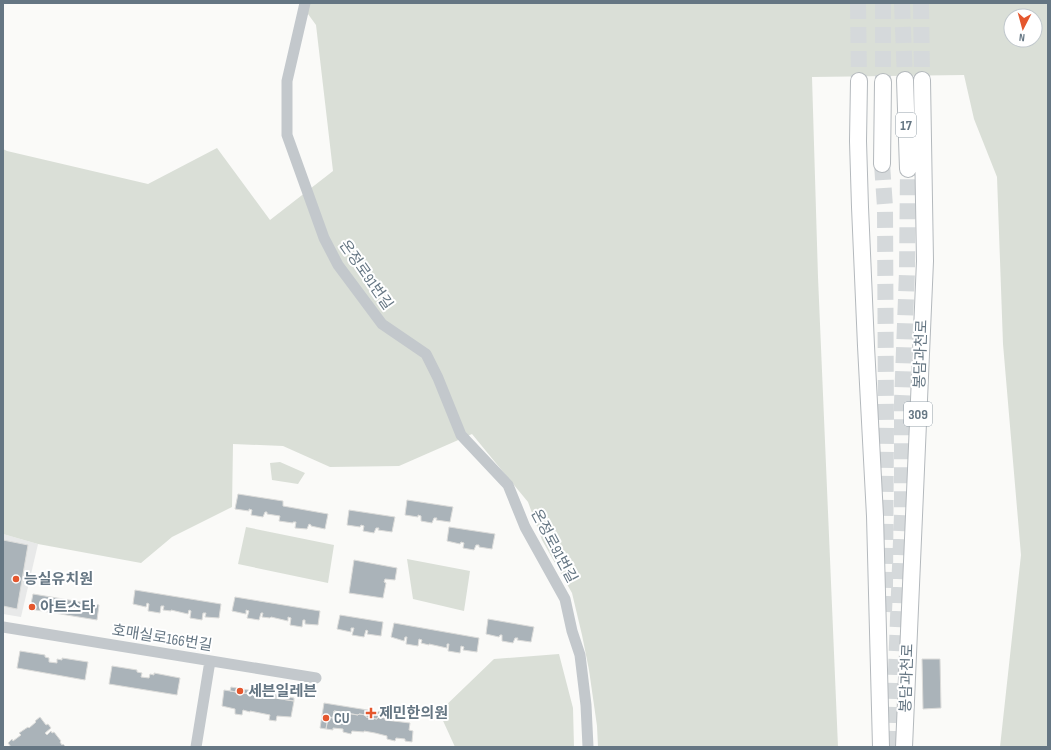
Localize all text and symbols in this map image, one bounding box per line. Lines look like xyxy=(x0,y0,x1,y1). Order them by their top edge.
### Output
north arrow xyxy=(1003,8,1043,48)
text: N xyxy=(1018,31,1026,44)
road number: 17 xyxy=(896,113,916,137)
street label: 온정로91번길 xyxy=(335,236,397,314)
street label: 봉담과천로 xyxy=(910,319,932,389)
road number: 309 xyxy=(904,402,932,426)
street label: 온정로91번길 xyxy=(527,506,581,586)
place label: 능실유치원 xyxy=(24,570,93,589)
marker: 능실유치원 xyxy=(11,574,21,584)
place label: 아트스타 xyxy=(40,598,95,617)
marker: 아트스타 xyxy=(27,602,37,612)
street label: 호매실로166번길 xyxy=(111,621,213,655)
street label: 봉담과천로 xyxy=(896,643,918,713)
place label: 세븐일레븐 xyxy=(248,682,317,701)
marker: 세븐일레븐 xyxy=(235,686,245,696)
place label: 제민한의원 xyxy=(379,704,448,723)
marker: 제민한의원 xyxy=(366,708,376,718)
place label: CU xyxy=(334,709,350,728)
marker: CU xyxy=(321,713,331,723)

